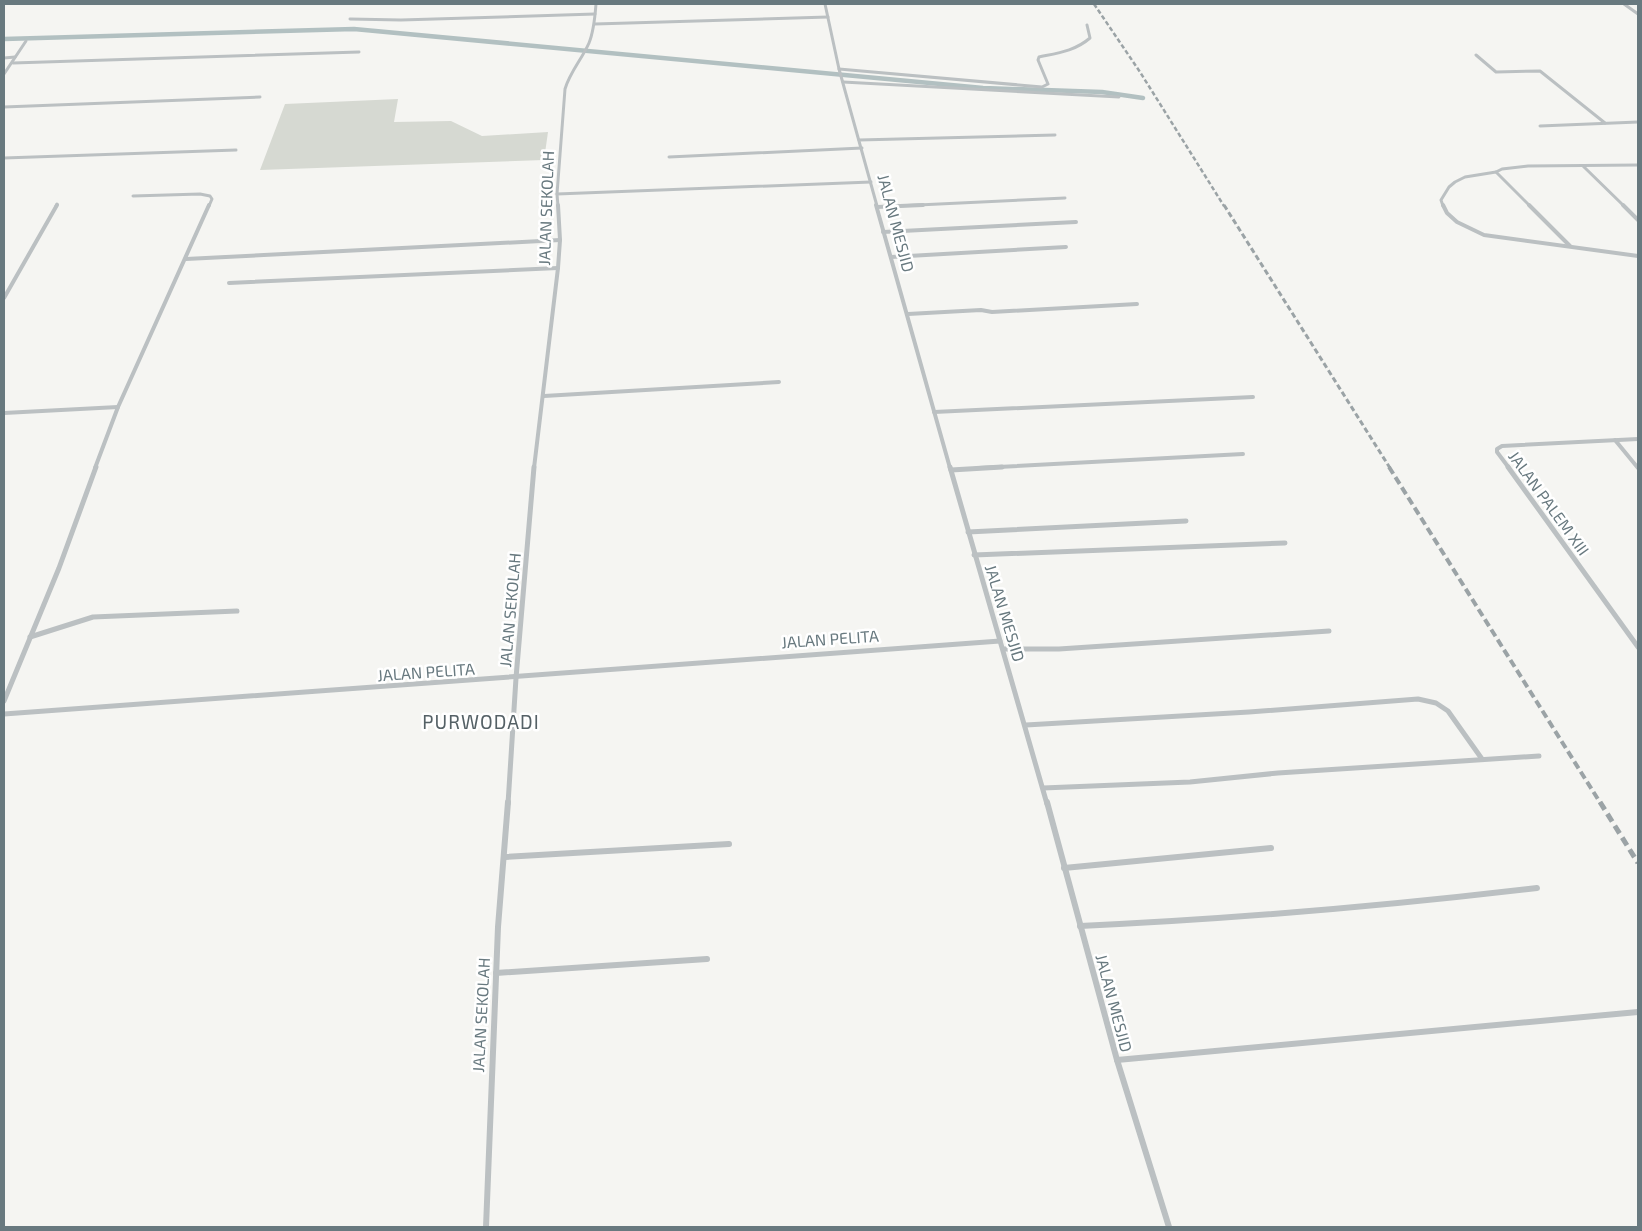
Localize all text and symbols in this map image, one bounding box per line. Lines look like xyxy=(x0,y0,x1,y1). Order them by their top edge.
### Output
street label: JALAN SEKOLAH xyxy=(534,150,557,266)
street label: JALAN MESJID xyxy=(874,172,919,274)
street label: JALAN PALEM XIII xyxy=(1505,447,1594,559)
street label: JALAN SEKOLAH xyxy=(495,552,524,668)
street label: JALAN MESJID xyxy=(982,562,1029,664)
street label: JALAN PELITA xyxy=(781,626,879,651)
street label: JALAN PELITA xyxy=(377,659,475,684)
district label: PURWODADI xyxy=(422,710,540,733)
street label: JALAN MESJID xyxy=(1092,952,1137,1054)
street label: JALAN SEKOLAH xyxy=(468,957,493,1073)

